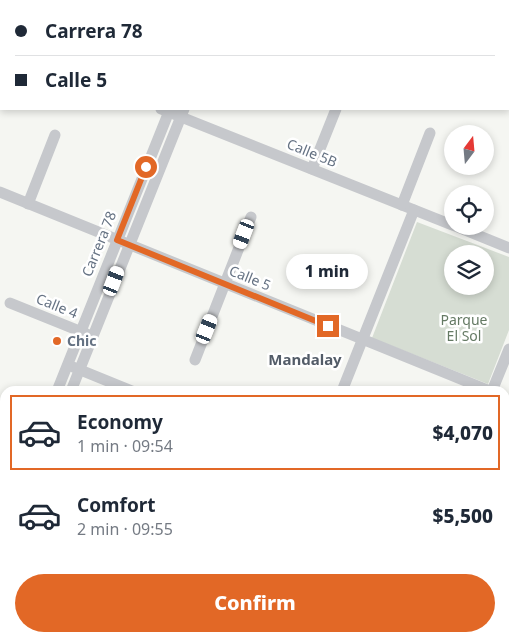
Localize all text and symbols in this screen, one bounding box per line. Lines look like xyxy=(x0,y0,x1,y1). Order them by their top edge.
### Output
text: Carrera 78 xyxy=(45,18,143,44)
text: Calle 5 xyxy=(45,67,107,93)
north arrow xyxy=(444,125,494,175)
map controls xyxy=(444,125,494,295)
street label: Calle 5B xyxy=(284,134,340,171)
route start xyxy=(135,156,157,178)
button: locate xyxy=(444,185,494,235)
street label: Carrera 78 xyxy=(77,208,120,279)
car xyxy=(231,217,256,251)
button: layers xyxy=(444,245,494,295)
callout: 1 min xyxy=(287,254,369,288)
text: 1 min xyxy=(305,260,349,282)
street label: Calle 5 xyxy=(226,261,274,294)
car xyxy=(101,264,126,298)
street label: Calle 4 xyxy=(33,289,81,322)
park label: Parque El Sol xyxy=(441,310,488,345)
car xyxy=(194,312,219,346)
route end xyxy=(317,315,339,337)
place label: Chic xyxy=(67,331,97,350)
marker: Chic xyxy=(51,335,63,347)
district label: Mandalay xyxy=(268,349,342,369)
text: Economy xyxy=(77,409,163,435)
icon: car xyxy=(17,410,62,455)
text: $4,070 xyxy=(433,420,493,446)
text: 1 min · 09:54 xyxy=(77,435,173,457)
text: Comfort xyxy=(77,492,156,518)
icon: car xyxy=(17,493,62,538)
text: $5,500 xyxy=(433,503,493,529)
text: 2 min · 09:55 xyxy=(77,518,173,540)
button: Confirm xyxy=(15,574,495,632)

